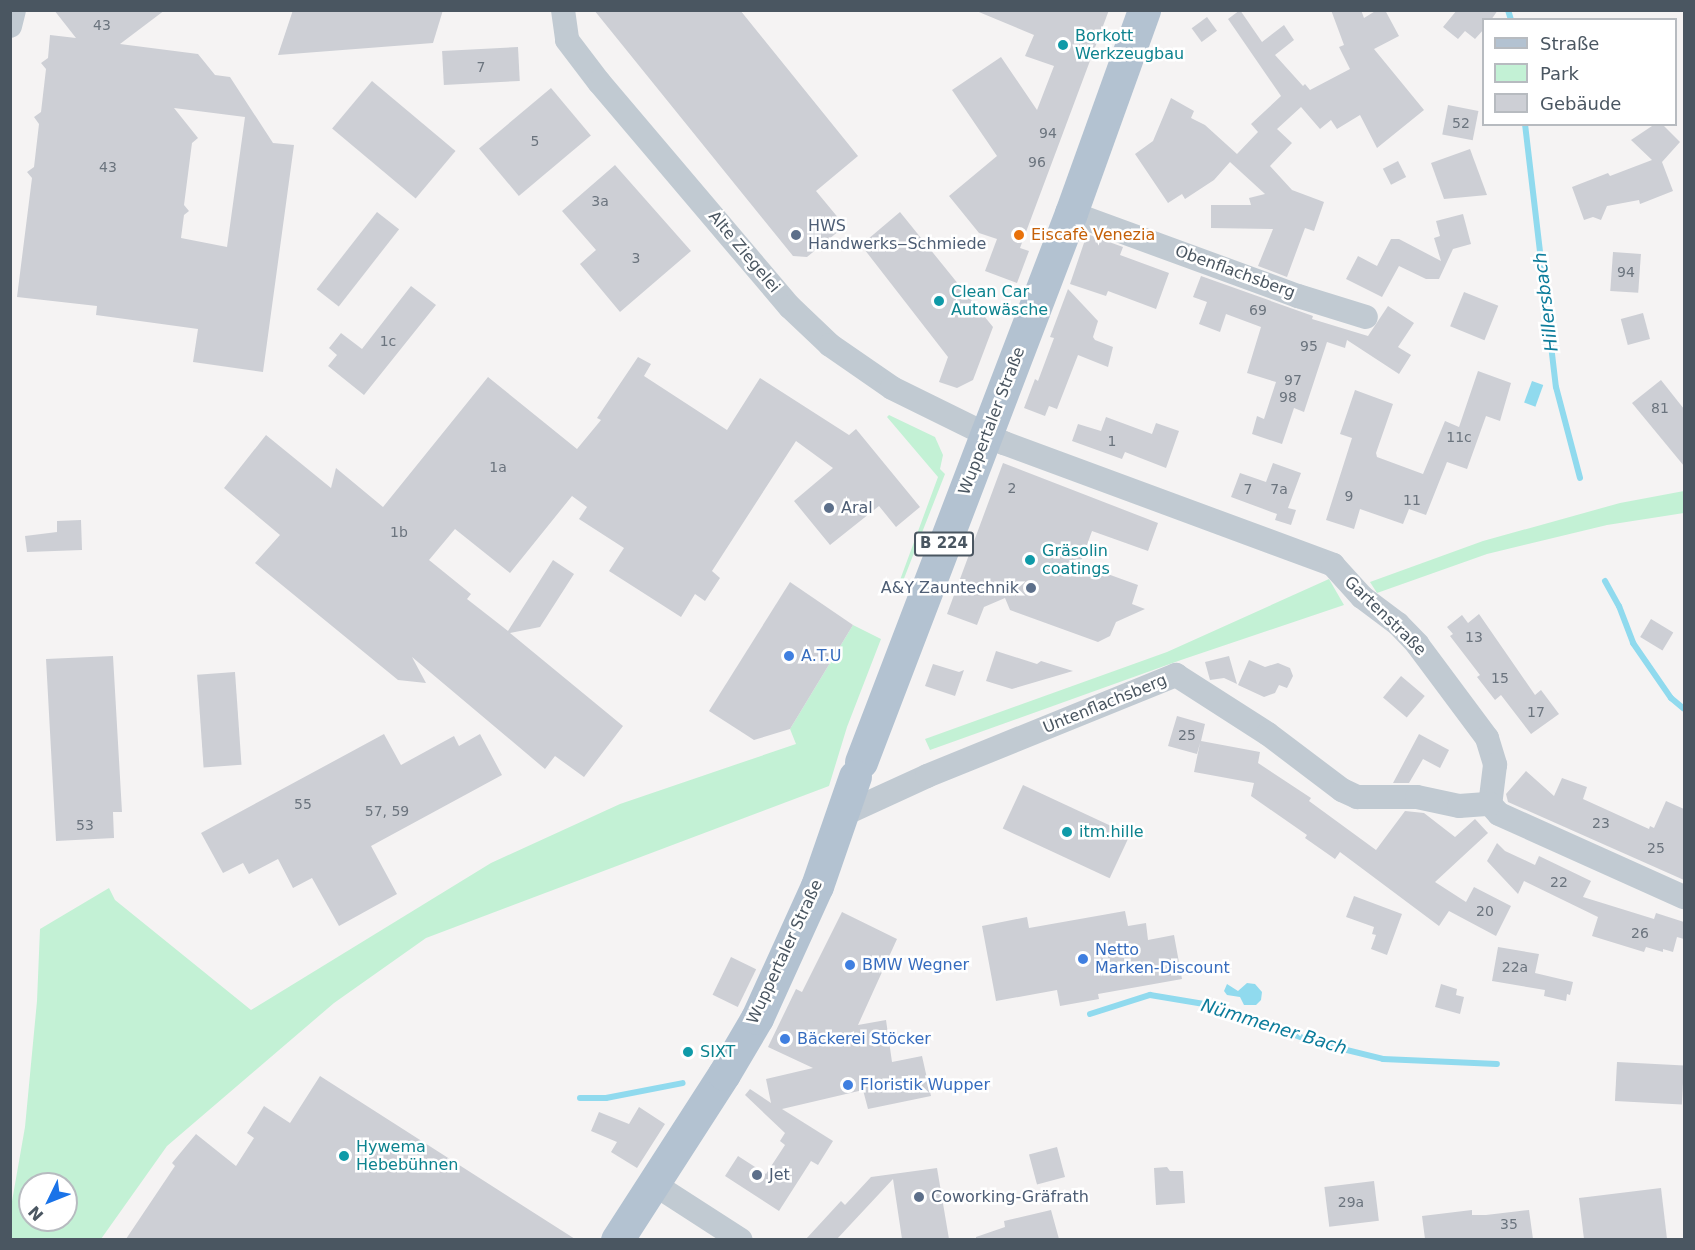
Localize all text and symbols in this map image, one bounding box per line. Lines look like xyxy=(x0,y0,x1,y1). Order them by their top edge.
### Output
house number: 43 xyxy=(93,17,111,33)
legend xyxy=(1482,18,1677,126)
place label: Borkott Werkzeugbau xyxy=(1075,26,1184,64)
text: Straße xyxy=(1540,33,1599,54)
marker: Borkott Werkzeugbau xyxy=(1056,38,1070,52)
house number: 7 xyxy=(477,59,485,75)
text: Park xyxy=(1540,63,1579,84)
text: Gebäude xyxy=(1540,93,1621,114)
house number: 52 xyxy=(1452,115,1470,131)
house number: 94 xyxy=(1039,125,1057,141)
house number: 5 xyxy=(531,133,539,149)
house number: 96 xyxy=(1028,154,1046,170)
house number: 43 xyxy=(99,159,117,175)
house number: 3a xyxy=(591,193,609,209)
street label: Alte Ziegelei xyxy=(704,207,784,297)
place label: HWS Handwerks‒Schmiede xyxy=(808,216,986,254)
place label: Eiscafè Venezia xyxy=(1031,225,1155,245)
marker: HWS Handwerks‒Schmiede xyxy=(789,228,803,242)
marker: Eiscafè Venezia xyxy=(1012,228,1026,242)
street label: Obenflachsberg xyxy=(1172,241,1298,303)
house number: 3 xyxy=(632,250,640,266)
water label: Hillersbach xyxy=(1529,251,1563,353)
house number: 94 xyxy=(1617,264,1635,280)
place label: Clean Car Autowäsche xyxy=(951,282,1048,320)
marker: Clean Car Autowäsche xyxy=(932,294,946,308)
house number: 69 xyxy=(1249,302,1267,318)
house number: 1c xyxy=(380,333,396,349)
house number: 95 xyxy=(1300,338,1318,354)
street label: Wuppertaler Straße xyxy=(955,344,1029,498)
house number: 97 xyxy=(1284,372,1302,388)
house number: 98 xyxy=(1279,389,1297,405)
house number: 81 xyxy=(1651,400,1669,416)
house number: 11c xyxy=(1446,429,1472,445)
house number: 1 xyxy=(1108,433,1116,449)
house number: 1a xyxy=(489,459,507,475)
house number: 2 xyxy=(1008,480,1016,496)
house number: 7 xyxy=(1244,481,1252,497)
house number: 7a xyxy=(1270,481,1288,497)
house number: 9 xyxy=(1345,488,1353,504)
house number: 11 xyxy=(1403,492,1421,508)
place label: Aral xyxy=(841,498,873,518)
marker: Aral xyxy=(822,501,836,515)
house number: 1b xyxy=(390,524,408,540)
road number: B 224 xyxy=(914,532,974,556)
place label: Gräsolin coatings xyxy=(1042,541,1110,579)
marker: Gräsolin coatings xyxy=(1023,553,1037,567)
street label: Gartenstraße xyxy=(1340,572,1430,660)
place label: A&Y Zauntechnik xyxy=(881,578,1019,598)
marker: A&Y Zauntechnik xyxy=(1024,581,1038,595)
house number: 13 xyxy=(1465,629,1483,645)
place label: A.T.U xyxy=(801,646,841,666)
marker: A.T.U xyxy=(782,649,796,663)
street label: Untenflachsberg xyxy=(1040,670,1170,738)
house number: 15 xyxy=(1491,670,1509,686)
house number: 17 xyxy=(1527,704,1545,720)
house number: 25 xyxy=(1178,727,1196,743)
house number: 55 xyxy=(294,796,312,812)
house number: 57, 59 xyxy=(365,803,409,819)
house number: 23 xyxy=(1592,815,1610,831)
house number: 53 xyxy=(76,817,94,833)
place label: itm.hille xyxy=(1079,822,1144,842)
marker: itm.hille xyxy=(1060,825,1074,839)
house number: 25 xyxy=(1647,840,1665,856)
house number: 22 xyxy=(1550,874,1568,890)
street label: Wuppertaler Straße xyxy=(743,877,827,1027)
house number: 20 xyxy=(1476,903,1494,919)
house number: 26 xyxy=(1631,925,1649,941)
place label: Netto Marken-Discount xyxy=(1095,940,1230,978)
marker: Netto Marken-Discount xyxy=(1076,952,1090,966)
place label: BMW Wegner xyxy=(862,955,969,975)
marker: BMW Wegner xyxy=(843,958,857,972)
house number: 22a xyxy=(1502,959,1528,975)
water label: Nümmener Bach xyxy=(1198,995,1350,1059)
place label: Bäckerei Stöcker xyxy=(797,1029,931,1049)
marker: Bäckerei Stöcker xyxy=(778,1032,792,1046)
place label: SIXT xyxy=(700,1042,735,1062)
marker: SIXT xyxy=(681,1045,695,1059)
place label: Floristik Wupper xyxy=(860,1075,990,1095)
marker: Floristik Wupper xyxy=(841,1078,855,1092)
place label: Hywema Hebebühnen xyxy=(356,1137,458,1175)
marker: Hywema Hebebühnen xyxy=(337,1149,351,1163)
place label: Jet xyxy=(769,1165,790,1185)
marker: Jet xyxy=(750,1168,764,1182)
north arrow xyxy=(18,1172,78,1232)
place label: Coworking-Gräfrath xyxy=(931,1187,1089,1207)
marker: Coworking-Gräfrath xyxy=(912,1190,926,1204)
house number: 29a xyxy=(1338,1194,1364,1210)
text: N xyxy=(24,1202,47,1225)
house number: 35 xyxy=(1500,1216,1518,1232)

